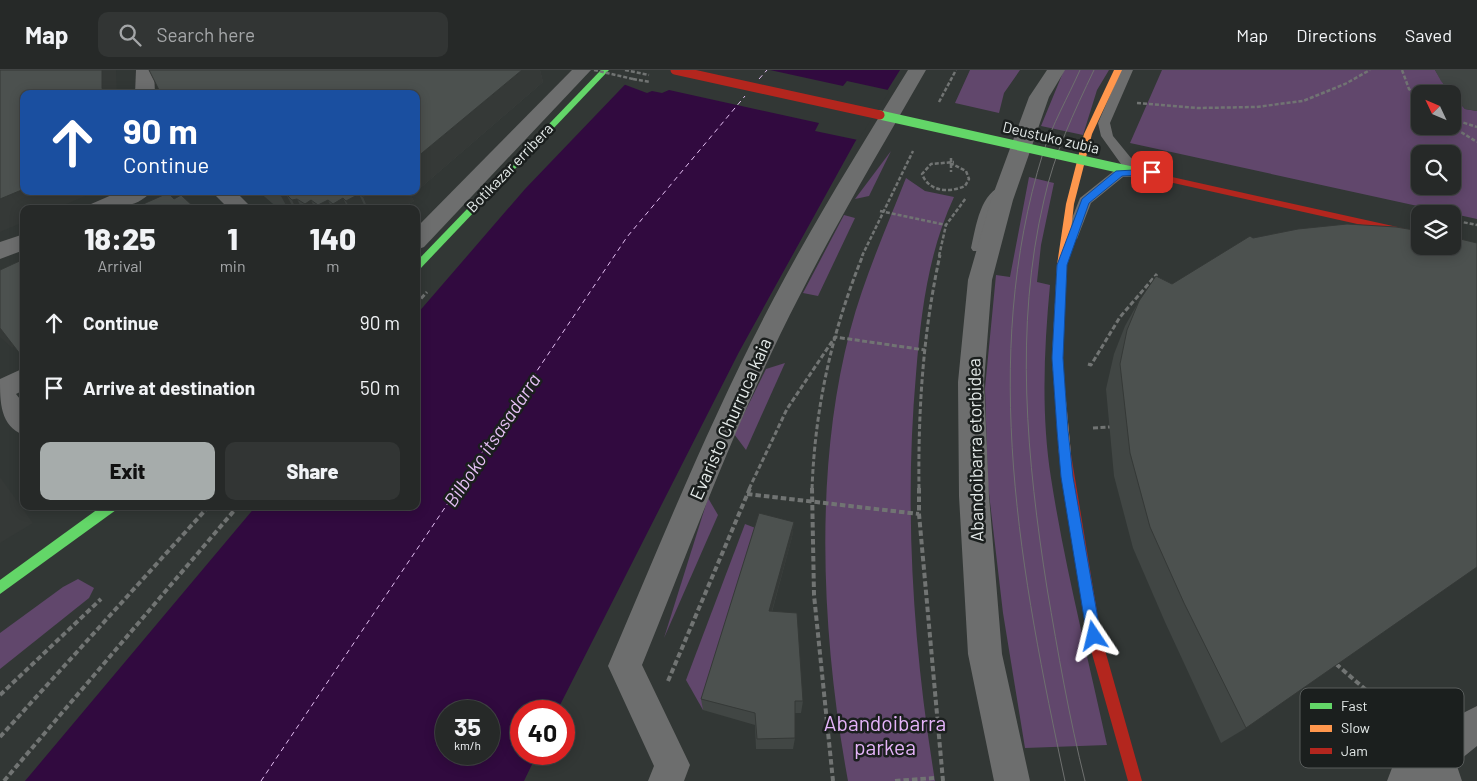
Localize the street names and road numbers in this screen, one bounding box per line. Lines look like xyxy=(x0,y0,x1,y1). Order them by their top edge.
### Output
street label: Deustuko zubia xyxy=(1001,117,1101,157)
street label: Botikazar erribera xyxy=(462,119,556,215)
street label: Evaristo Churruca kaia xyxy=(684,334,776,503)
street label: Abandoibarra etorbidea xyxy=(962,358,988,542)

